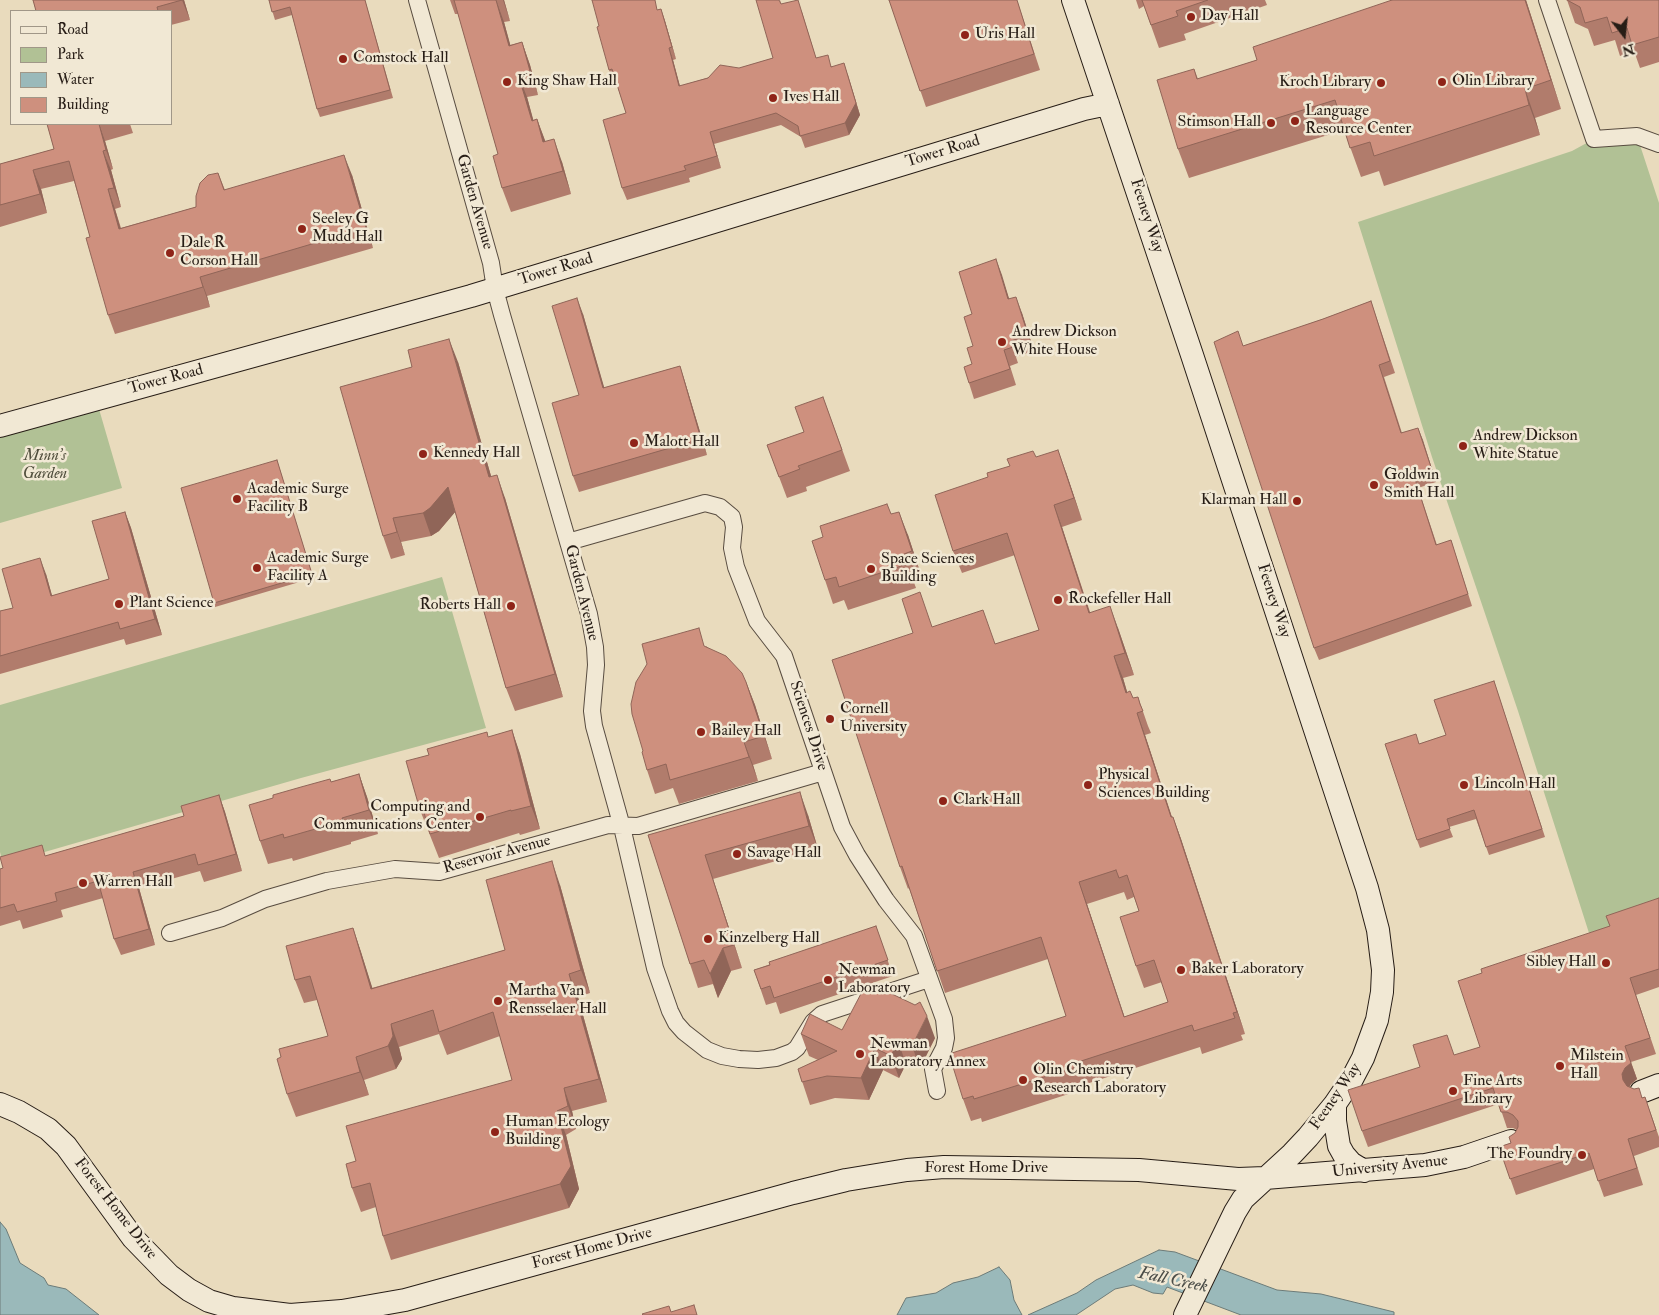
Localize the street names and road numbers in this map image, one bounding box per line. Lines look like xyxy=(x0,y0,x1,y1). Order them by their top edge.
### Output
street label: Tower Road xyxy=(904,132,982,172)
street label: Garden Avenue xyxy=(451,152,497,252)
street label: Feeney Way xyxy=(1125,177,1167,255)
street label: Tower Road xyxy=(517,250,595,290)
street label: Tower Road xyxy=(126,361,206,399)
street label: Garden Avenue xyxy=(560,543,602,643)
street label: Feeney Way xyxy=(1252,562,1294,640)
street label: Sciences Drive xyxy=(784,679,832,773)
street label: Reservoir Avenue xyxy=(441,831,553,879)
street label: Feeney Way xyxy=(1306,1060,1366,1134)
street label: University Avenue xyxy=(1331,1151,1449,1183)
street label: Forest Home Drive xyxy=(69,1154,161,1264)
street label: Forest Home Drive xyxy=(924,1159,1048,1179)
street label: Forest Home Drive xyxy=(530,1224,654,1274)

